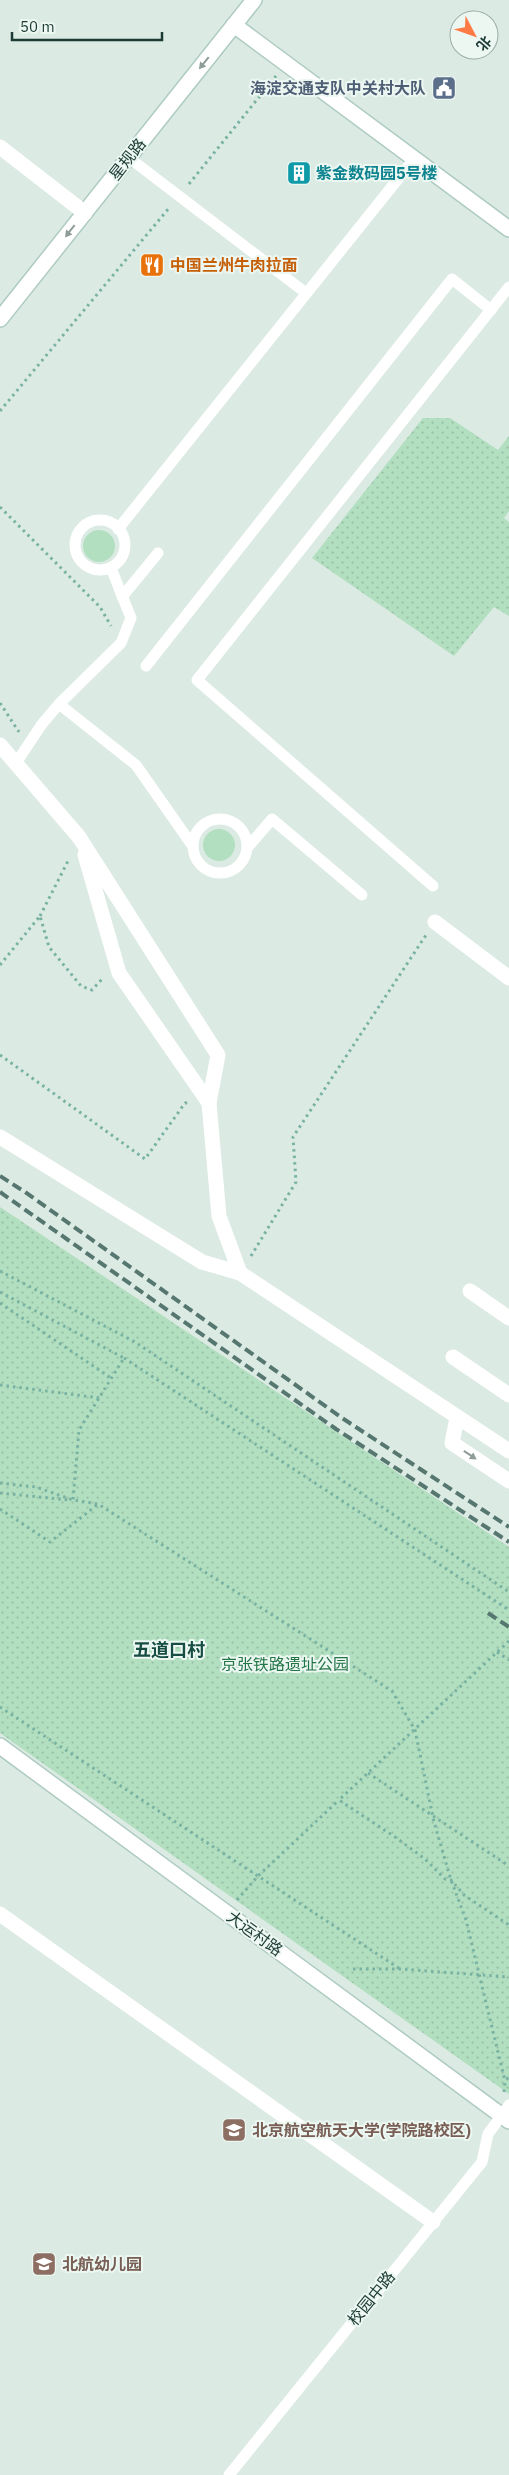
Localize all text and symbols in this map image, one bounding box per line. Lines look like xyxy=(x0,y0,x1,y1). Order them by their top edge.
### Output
scale bar xyxy=(12,10,162,42)
north arrow xyxy=(449,10,499,60)
text: 50 m xyxy=(20,17,55,36)
text: 北 xyxy=(472,32,495,55)
one-way arrow xyxy=(198,56,209,69)
public building icon: 海淀交通支队中关村大队 xyxy=(431,75,457,101)
place label: 海淀交通支队中关村大队 xyxy=(250,78,426,98)
street label: 星规路 xyxy=(104,134,150,184)
building icon: 紫金数码园5号楼 xyxy=(286,160,312,186)
place label: 紫金数码园5号楼 xyxy=(316,163,438,183)
one-way arrow xyxy=(64,224,75,237)
restaurant icon: 中国兰州牛肉拉面 xyxy=(139,252,165,278)
place label: 中国兰州牛肉拉面 xyxy=(170,255,298,275)
one-way arrow xyxy=(463,1450,477,1460)
district label: 五道口村 xyxy=(133,1638,205,1661)
park label: 京张铁路遗址公园 xyxy=(221,1654,349,1674)
street label: 大运村路 xyxy=(223,1906,287,1960)
school or university icon: 北京航空航天大学(学院路校区) xyxy=(221,2117,247,2143)
place label: 北京航空航天大学(学院路校区) xyxy=(252,2120,471,2140)
school or university icon: 北航幼儿园 xyxy=(31,2251,57,2277)
place label: 北航幼儿园 xyxy=(62,2254,142,2274)
street label: 校园中路 xyxy=(343,2267,399,2329)

